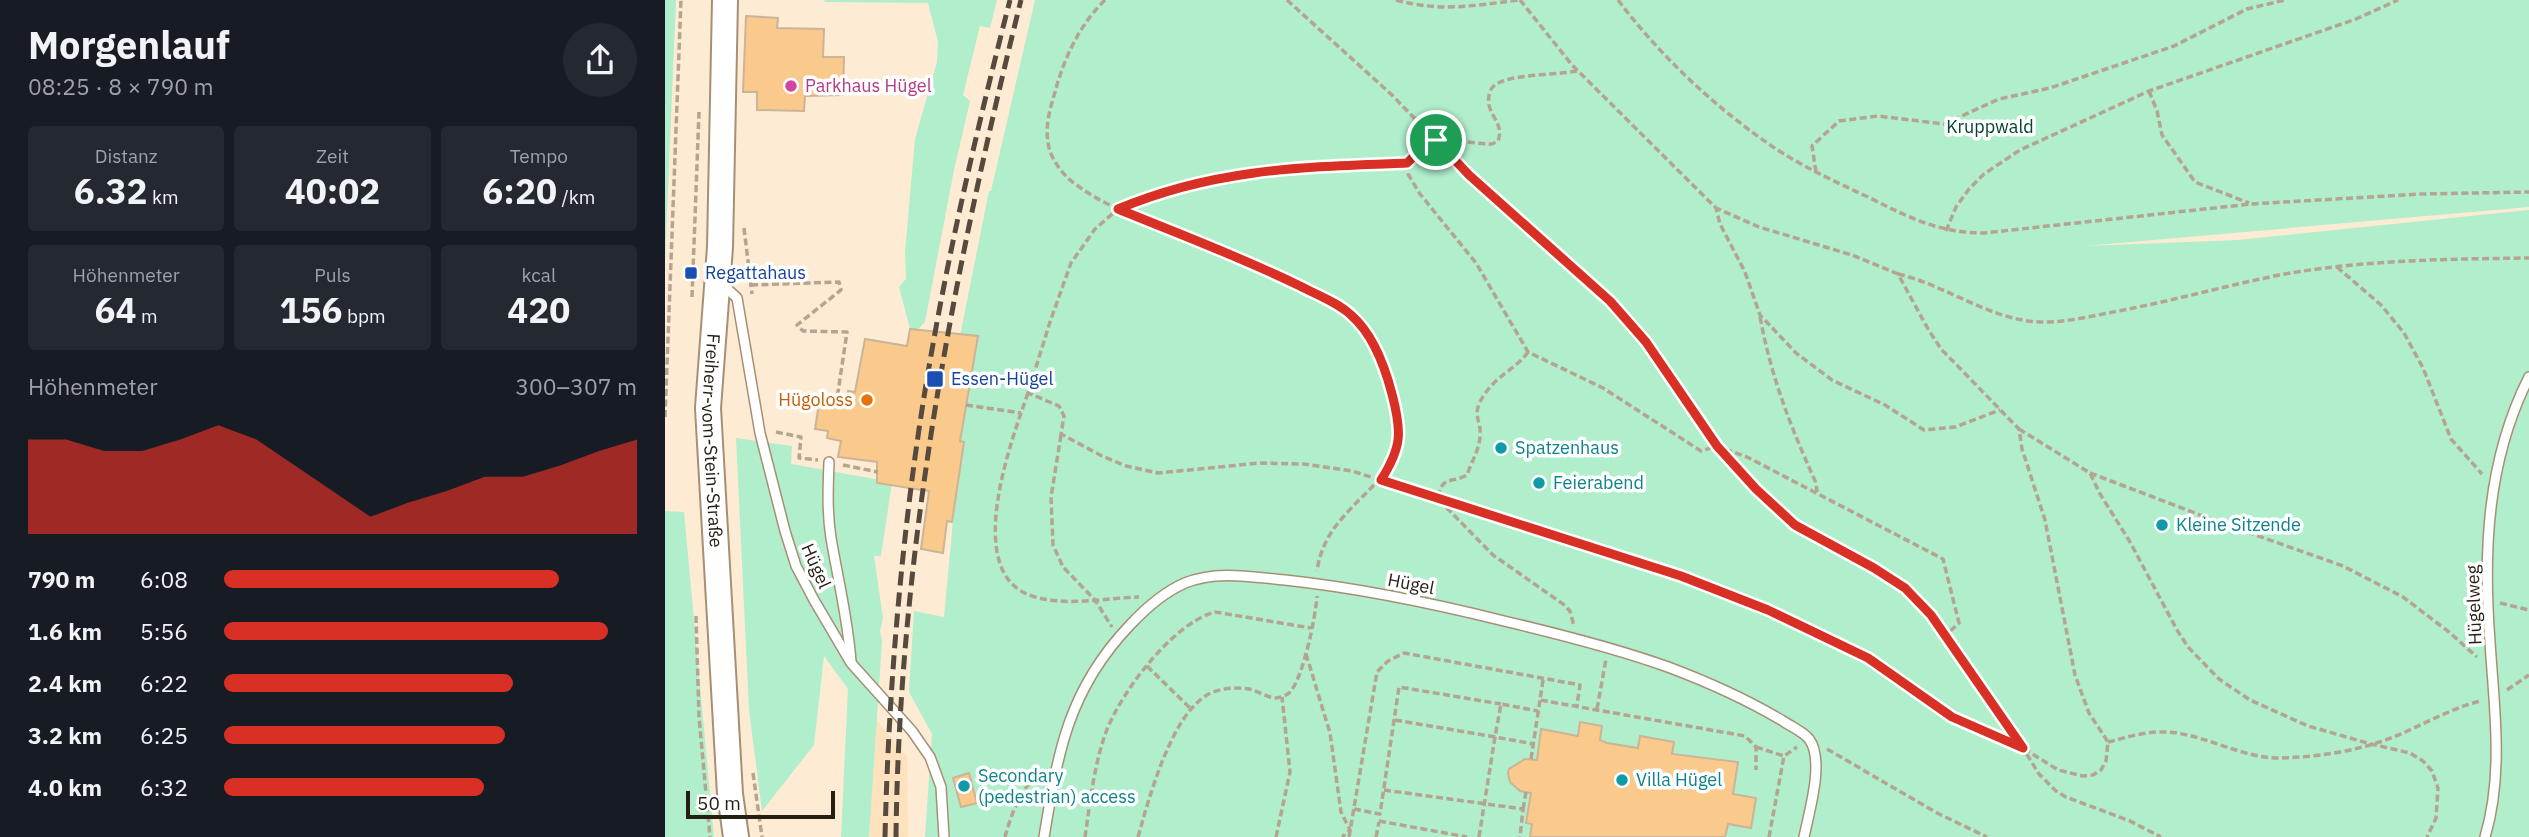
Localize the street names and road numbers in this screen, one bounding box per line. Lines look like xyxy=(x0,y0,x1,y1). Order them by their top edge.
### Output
street label: Freiherr-vom-Stein-Straße xyxy=(697,333,728,548)
street label: Hügel xyxy=(796,540,837,592)
street label: Hügelweg xyxy=(2461,564,2486,645)
street label: Hügel xyxy=(1386,568,1437,599)

